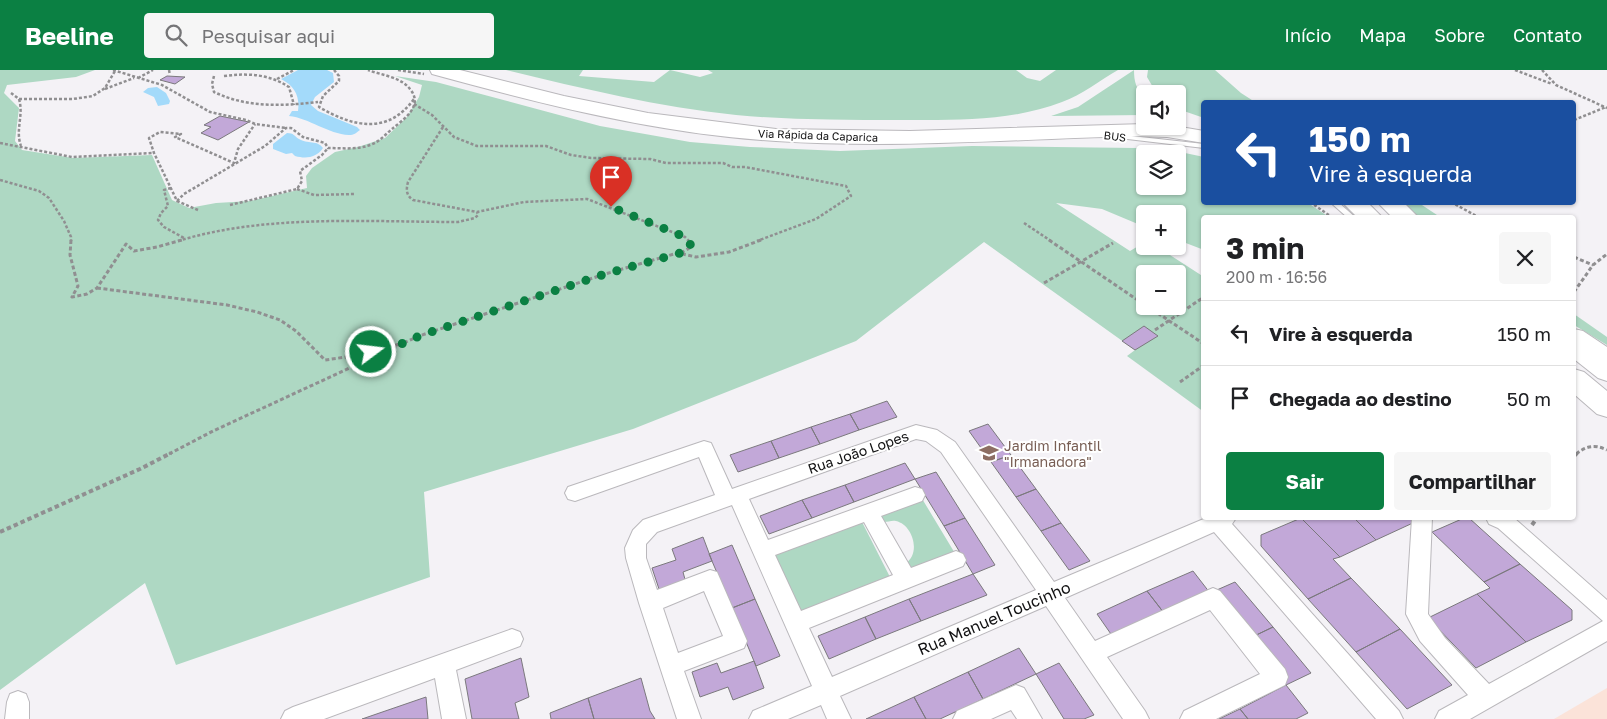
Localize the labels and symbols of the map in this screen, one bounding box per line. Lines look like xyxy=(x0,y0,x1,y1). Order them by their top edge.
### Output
street label: Via Rápida da Caparica xyxy=(758,126,878,144)
street label: BUS xyxy=(1103,128,1127,144)
pin xyxy=(590,156,632,207)
position arrow xyxy=(344,325,396,377)
street label: Rua João Lopes xyxy=(805,427,911,477)
place label: Jardim Infantil "Irmanadora" xyxy=(1004,437,1101,470)
school or university icon: Jardim Infantil "Irmanadora" xyxy=(978,442,1000,464)
street label: Rua Manuel Toucinho xyxy=(915,577,1073,659)

